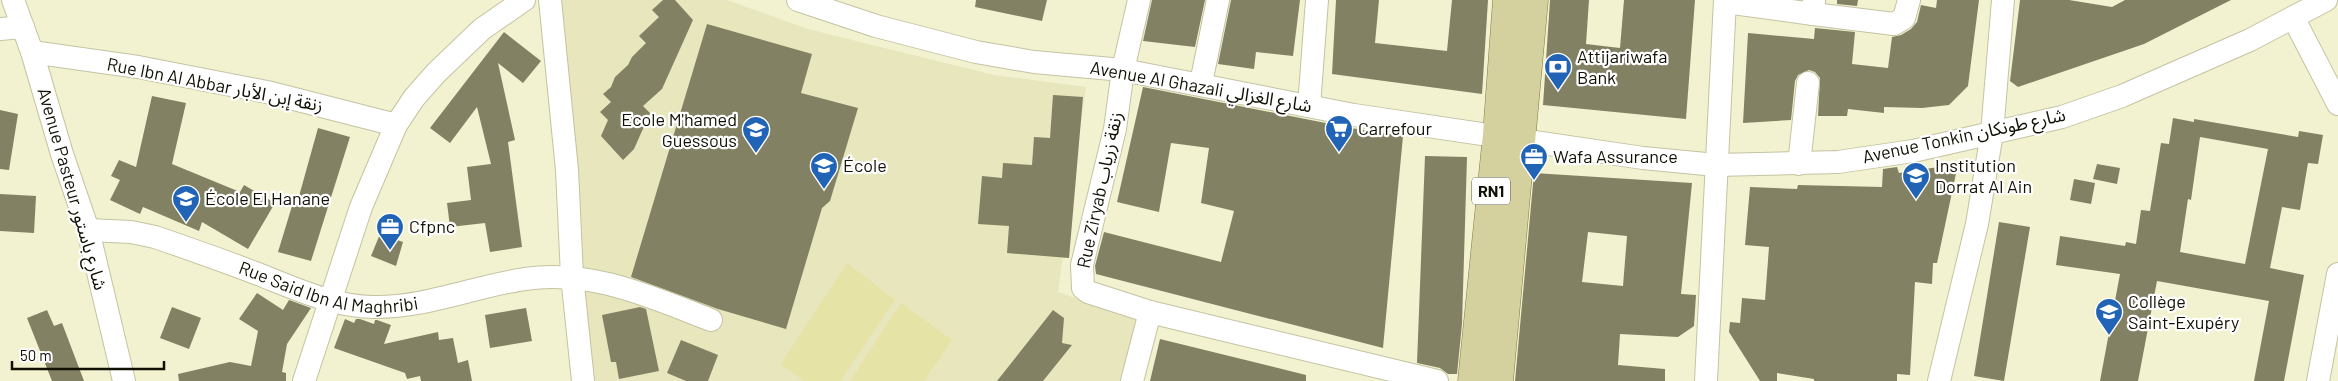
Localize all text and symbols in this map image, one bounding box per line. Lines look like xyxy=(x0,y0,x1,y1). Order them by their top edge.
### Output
place label: Attijariwafa Bank xyxy=(1577,45,1667,88)
street label: Rue Ibn Al Abbar زنقة إبن الأبار xyxy=(105,52,325,118)
bank icon: Attijariwafa Bank xyxy=(1543,52,1573,91)
street label: Avenue Al Ghazali شارع الغزالي xyxy=(1088,56,1314,120)
street label: Avenue Pasteur شارع باستور xyxy=(30,85,112,294)
street label: Avenue Tonkin شارع طونكان xyxy=(1860,103,2068,171)
place label: Ecole M'hamed Guessous xyxy=(621,108,737,151)
street label: Rue Ziryab زنقة زرياب xyxy=(1072,110,1127,270)
supermarket icon: Carrefour xyxy=(1324,114,1354,153)
school or university icon: Ecole M'hamed Guessous xyxy=(741,115,771,154)
place label: Carrefour xyxy=(1358,117,1432,139)
office icon: Wafa Assurance xyxy=(1519,142,1549,181)
place label: Wafa Assurance xyxy=(1553,145,1678,167)
school or university icon: École xyxy=(809,151,839,190)
place label: École xyxy=(843,154,887,176)
place label: Institution Dorrat Al Ain xyxy=(1935,154,2032,197)
school or university icon: Institution Dorrat Al Ain xyxy=(1901,161,1931,200)
road number: RN1 xyxy=(1472,178,1510,205)
school or university icon: École El Hanane xyxy=(171,184,201,223)
place label: École El Hanane xyxy=(205,187,330,209)
office icon: Cfpnc xyxy=(375,212,405,251)
place label: Cfpnc xyxy=(409,215,455,237)
street label: Rue Said Ibn Al Maghribi xyxy=(236,256,420,317)
place label: Collège Saint-Exupéry xyxy=(2128,290,2239,333)
school or university icon: Collège Saint-Exupéry xyxy=(2094,297,2124,336)
scale bar xyxy=(12,338,165,370)
text: 50 m xyxy=(20,346,52,364)

